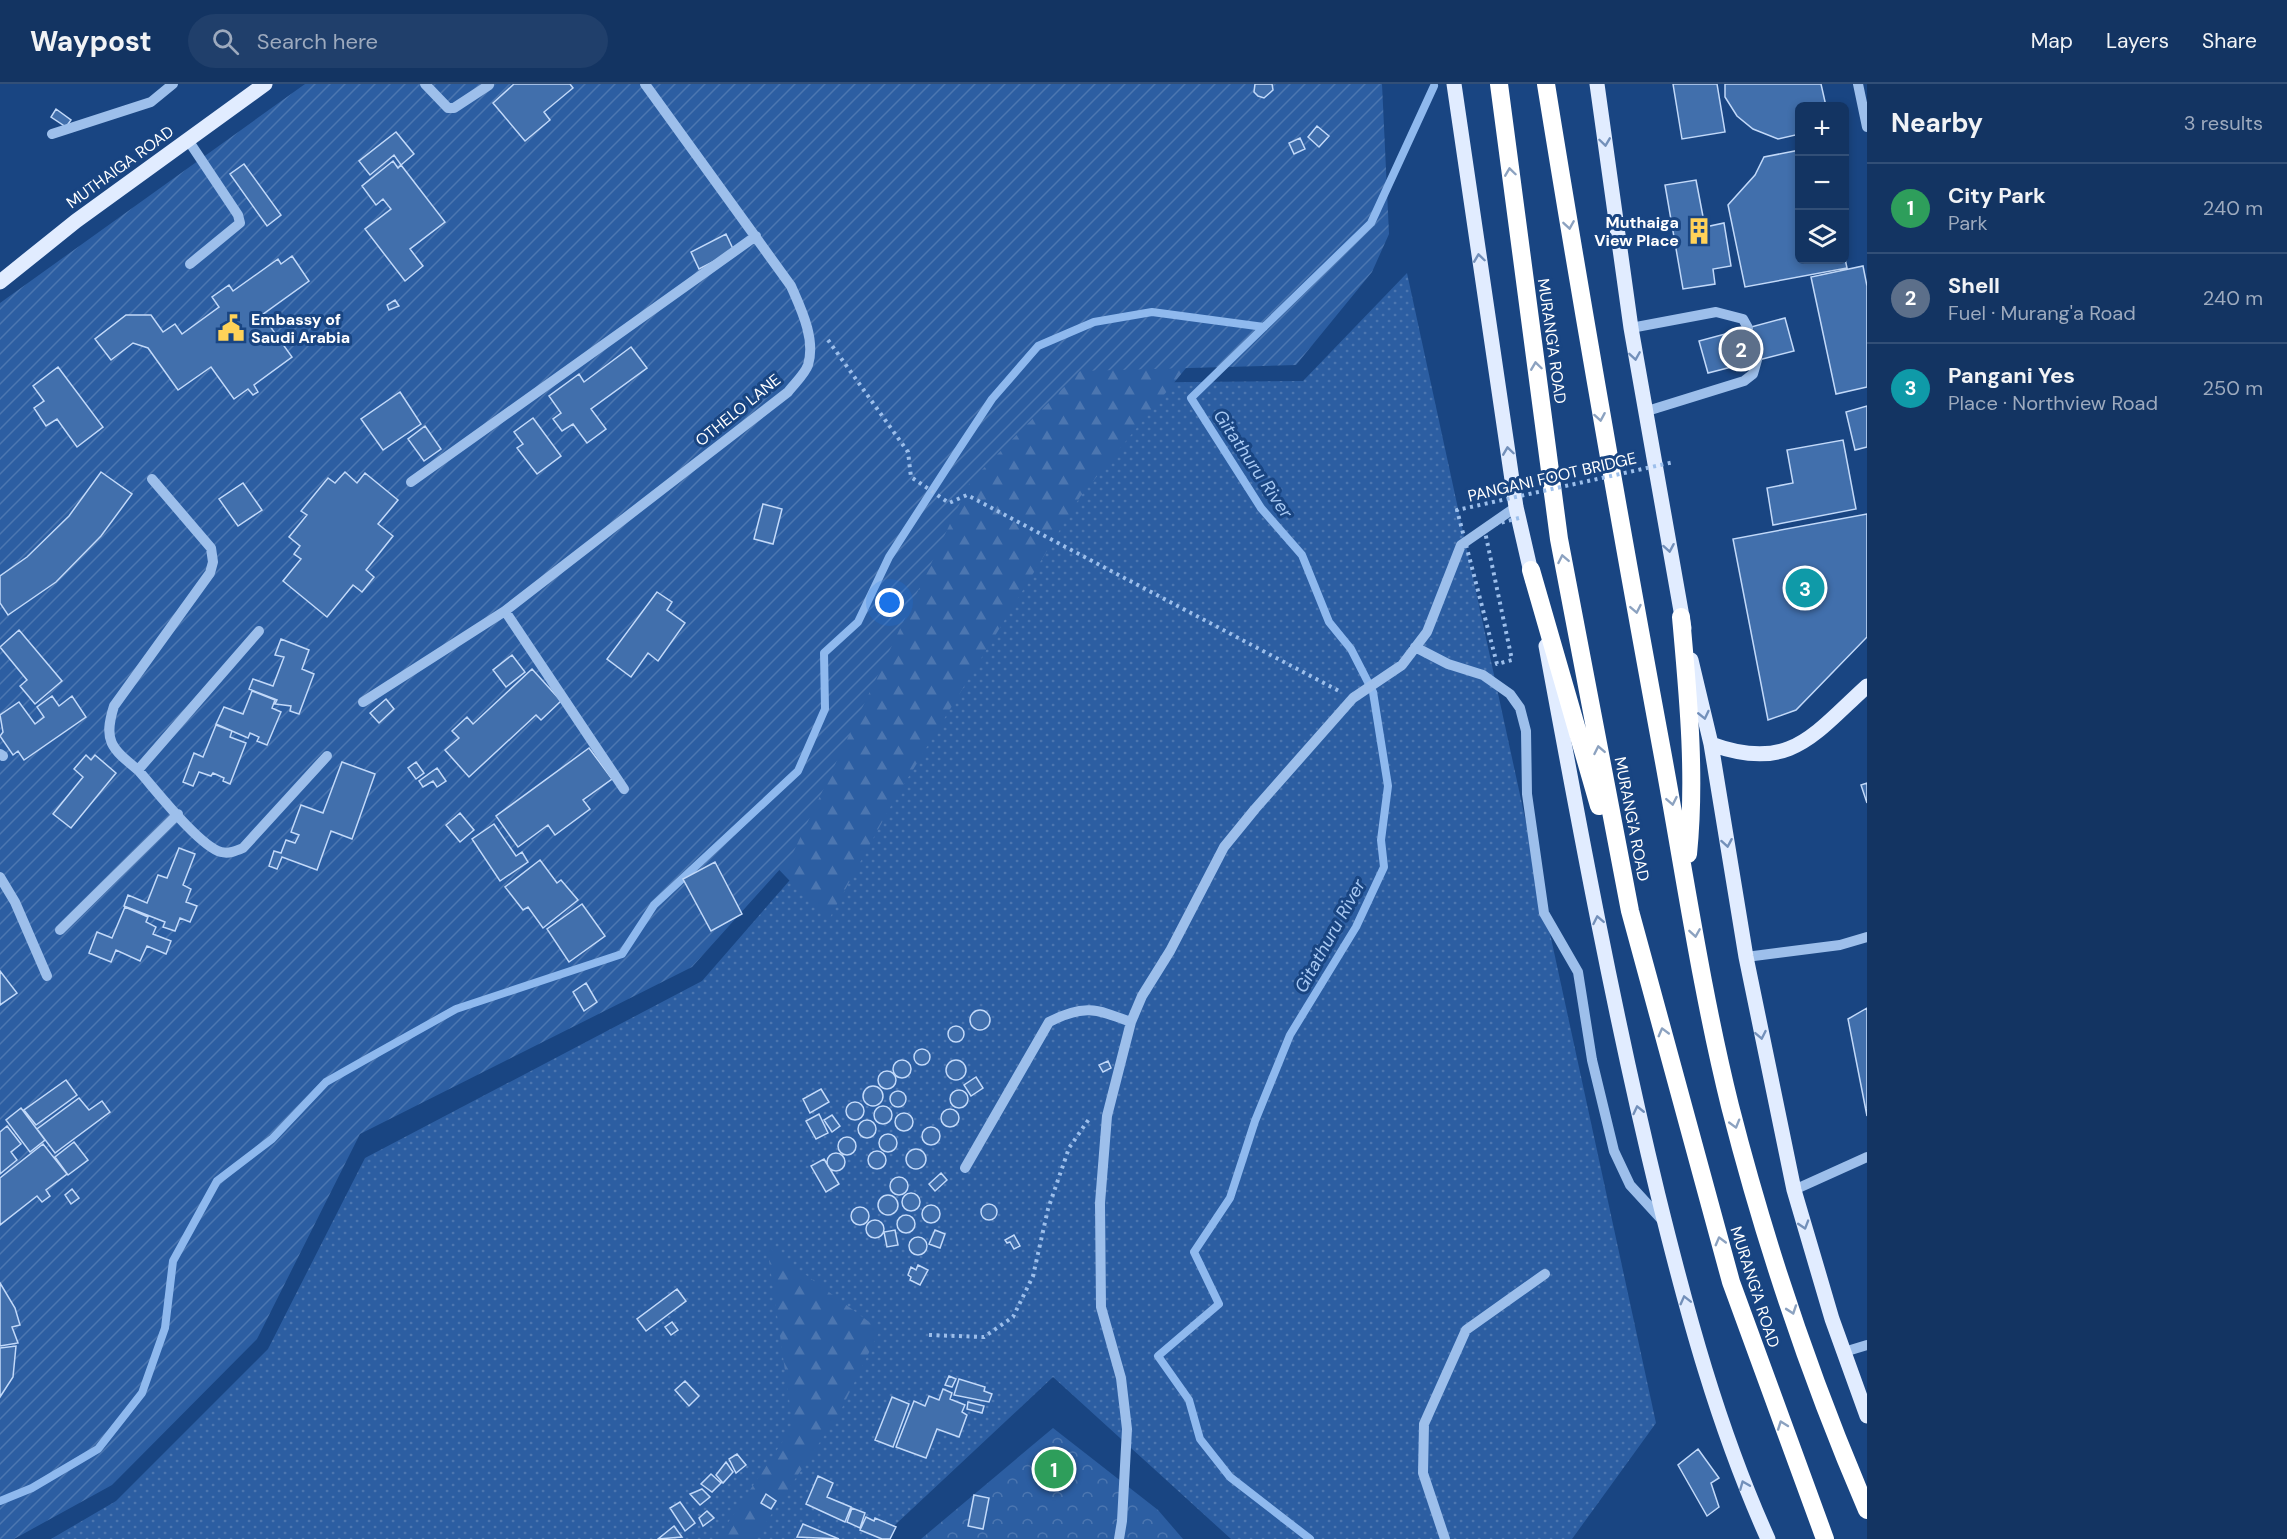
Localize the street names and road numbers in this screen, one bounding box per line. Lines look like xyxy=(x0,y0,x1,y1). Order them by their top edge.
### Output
street label: MUTHAIGA ROAD xyxy=(62,121,178,213)
street label: MURANG'A ROAD xyxy=(1533,277,1571,405)
street label: OTHELO LANE xyxy=(691,369,785,451)
street label: PANGANI FOOT BRIDGE xyxy=(1466,447,1638,507)
street label: MURANG'A ROAD xyxy=(1610,755,1654,883)
street label: MURANG'A ROAD xyxy=(1725,1224,1785,1350)

